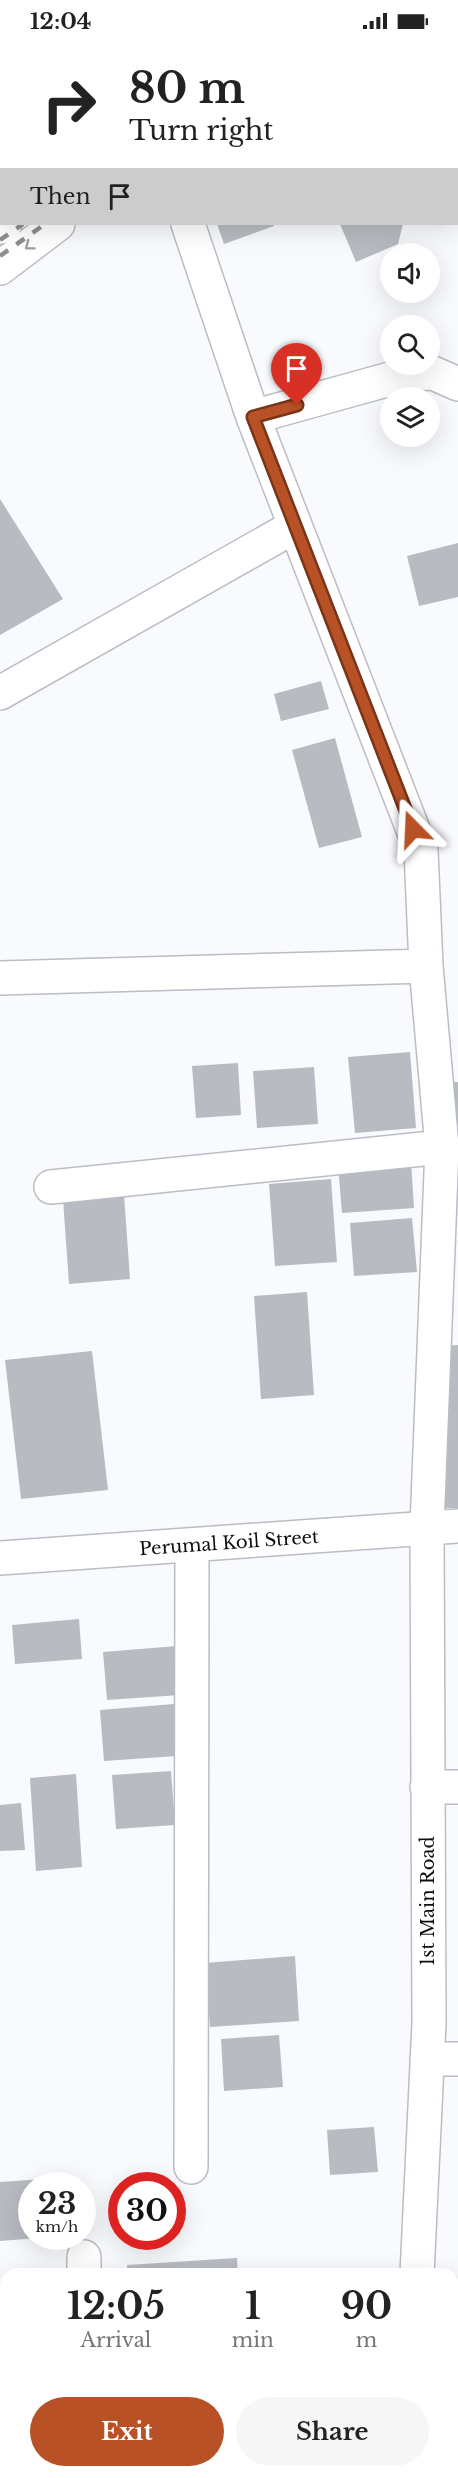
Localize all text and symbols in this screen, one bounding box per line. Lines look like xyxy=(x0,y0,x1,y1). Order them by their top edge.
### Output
text: 12:04 xyxy=(30,8,91,35)
text: 80 m xyxy=(129,62,245,114)
icon: right xyxy=(30,66,108,144)
text: Turn right xyxy=(129,114,273,147)
icon: arrive xyxy=(103,180,136,213)
text: Then xyxy=(30,183,91,210)
one-way arrow xyxy=(25,238,36,249)
map controls xyxy=(380,243,440,447)
button: sound xyxy=(380,243,440,303)
button: search xyxy=(380,315,440,375)
pin xyxy=(271,343,322,405)
icon: arrive xyxy=(280,352,313,385)
button: layers xyxy=(380,387,440,447)
position arrow xyxy=(381,797,445,861)
street label: Perumal Koil Street xyxy=(139,1526,320,1560)
street label: 1st Main Road xyxy=(417,1836,439,1966)
speed limit sign: 30 xyxy=(108,2172,186,2250)
text: 23 xyxy=(38,2185,76,2222)
text: km/h xyxy=(36,2217,78,2236)
text: 12:05 xyxy=(67,2284,165,2329)
text: 1 xyxy=(245,2284,261,2329)
text: 90 xyxy=(341,2284,392,2329)
text: Arrival xyxy=(80,2328,151,2352)
text: min xyxy=(232,2328,274,2352)
text: m xyxy=(356,2328,377,2352)
button: Exit xyxy=(30,2397,224,2466)
button: Share xyxy=(236,2397,429,2466)

